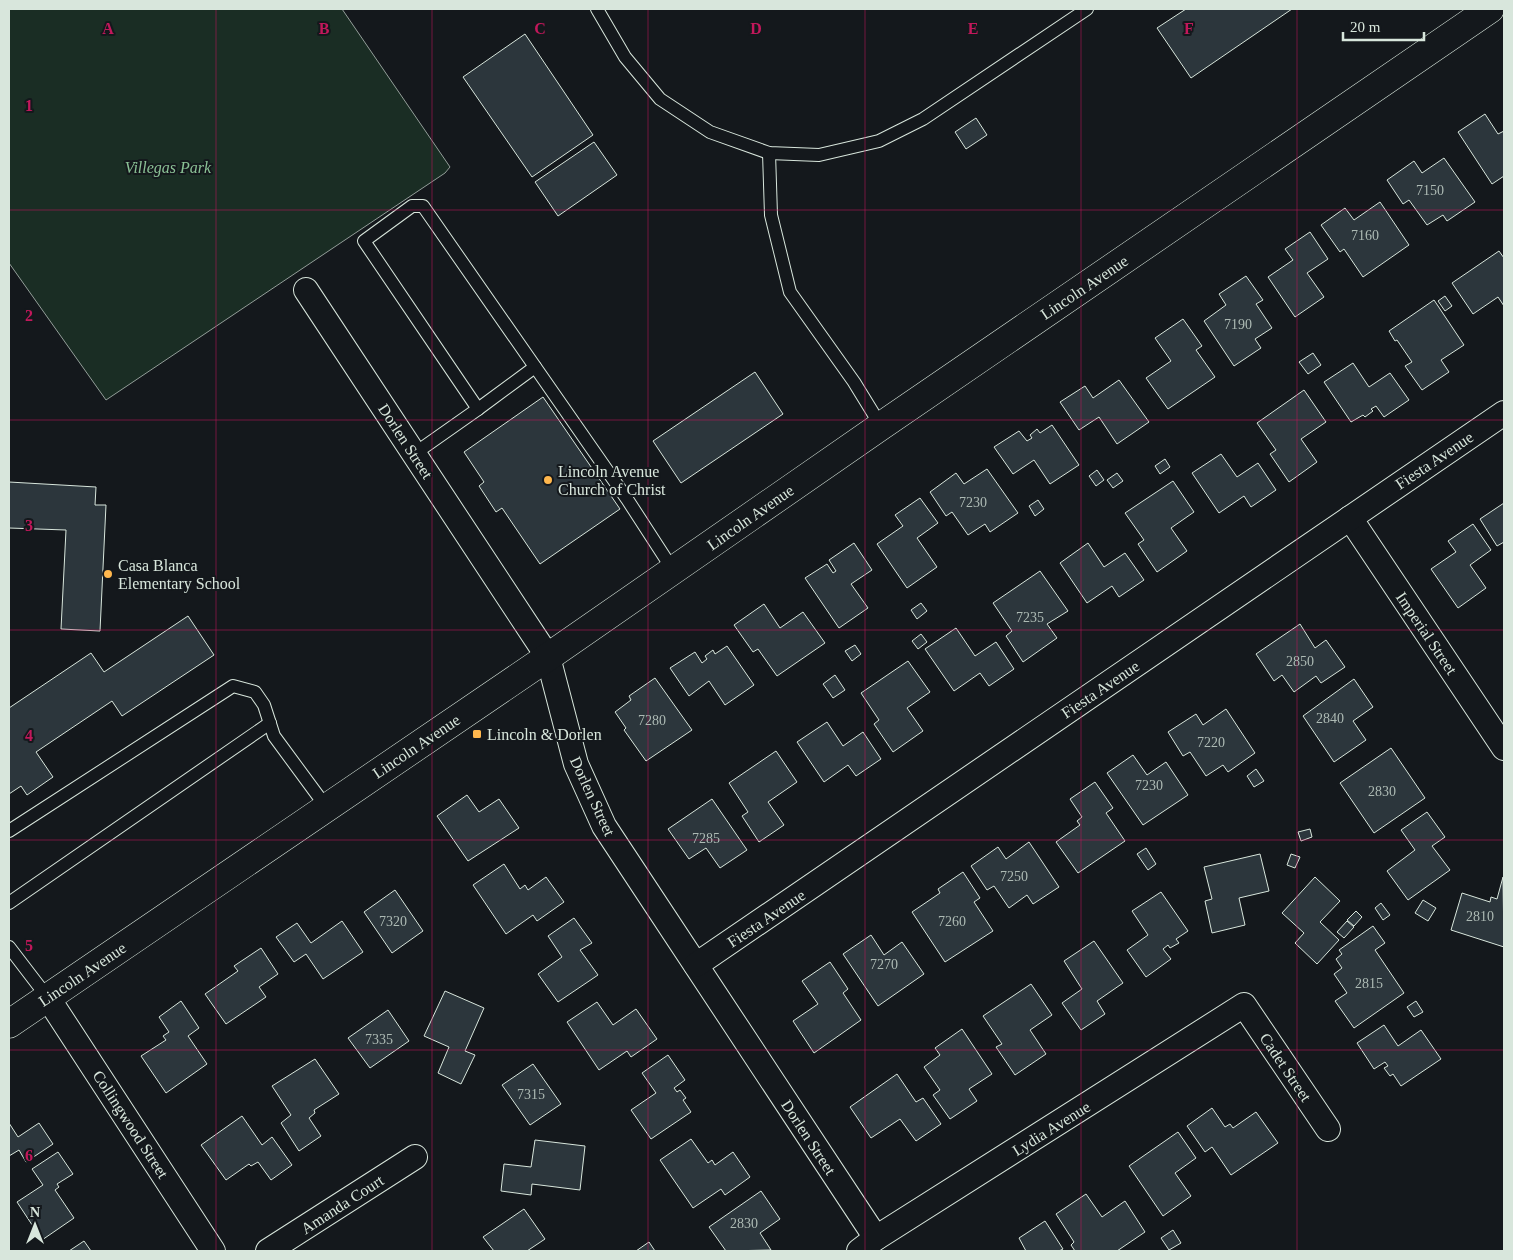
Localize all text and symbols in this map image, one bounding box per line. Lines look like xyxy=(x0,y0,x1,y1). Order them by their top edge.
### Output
scale bar xyxy=(1343,10,1424,42)
text: 20 m xyxy=(1350,19,1381,35)
text: A xyxy=(102,20,114,37)
text: B xyxy=(319,20,330,37)
text: C xyxy=(534,20,546,37)
text: D xyxy=(750,20,762,37)
text: E xyxy=(968,20,978,37)
text: F xyxy=(1184,20,1194,37)
text: 1 xyxy=(25,97,33,114)
park label: Villegas Park xyxy=(125,159,212,177)
house number: 7150 xyxy=(1416,183,1444,198)
house number: 7160 xyxy=(1351,228,1379,243)
street label: Lincoln Avenue xyxy=(1037,252,1131,323)
text: 2 xyxy=(25,307,33,324)
house number: 7190 xyxy=(1224,317,1252,332)
street label: Dorlen Street xyxy=(375,401,436,482)
street label: Fiesta Avenue xyxy=(1392,428,1476,493)
place label: Lincoln Avenue Church of Christ xyxy=(558,463,666,498)
marker: Lincoln Avenue Church of Christ xyxy=(542,474,554,486)
street label: Lincoln Avenue xyxy=(704,481,797,553)
house number: 7230 xyxy=(959,495,987,510)
text: 3 xyxy=(25,517,33,534)
place label: Casa Blanca Elementary School xyxy=(118,557,241,593)
marker: Casa Blanca Elementary School xyxy=(102,568,114,580)
street label: Imperial Street xyxy=(1392,589,1461,679)
house number: 7235 xyxy=(1016,610,1044,625)
house number: 2850 xyxy=(1286,654,1314,669)
street label: Fiesta Avenue xyxy=(1058,657,1142,722)
street label: Lincoln Avenue xyxy=(369,711,463,782)
house number: 2840 xyxy=(1316,711,1344,726)
house number: 7280 xyxy=(638,713,666,728)
place label: Lincoln & Dorlen xyxy=(487,726,602,743)
text: 4 xyxy=(25,727,33,744)
marker: Lincoln & Dorlen xyxy=(471,728,483,740)
house number: 7220 xyxy=(1197,735,1225,750)
street label: Dorlen Street xyxy=(567,754,619,839)
house number: 7230 xyxy=(1135,778,1163,793)
house number: 2830 xyxy=(1368,784,1396,799)
house number: 7285 xyxy=(692,831,720,846)
house number: 7250 xyxy=(1000,869,1028,884)
street label: Fiesta Avenue xyxy=(724,886,808,951)
house number: 2810 xyxy=(1466,909,1494,924)
house number: 7320 xyxy=(379,914,407,929)
house number: 7260 xyxy=(938,914,966,929)
text: 5 xyxy=(25,937,33,954)
street label: Lincoln Avenue xyxy=(35,939,129,1010)
house number: 7270 xyxy=(870,957,898,972)
house number: 2815 xyxy=(1355,976,1383,991)
street label: Cadet Street xyxy=(1257,1030,1315,1105)
house number: 7335 xyxy=(365,1032,393,1047)
street label: Collingwood Street xyxy=(89,1067,172,1182)
house number: 7315 xyxy=(517,1087,545,1102)
street label: Dorlen Street xyxy=(778,1097,839,1178)
street label: Lydia Avenue xyxy=(1009,1098,1094,1160)
text: 6 xyxy=(25,1147,33,1164)
street label: Amanda Court xyxy=(298,1171,387,1237)
north arrow xyxy=(10,1200,60,1250)
text: N xyxy=(30,1205,40,1220)
house number: 2830 xyxy=(730,1216,758,1231)

